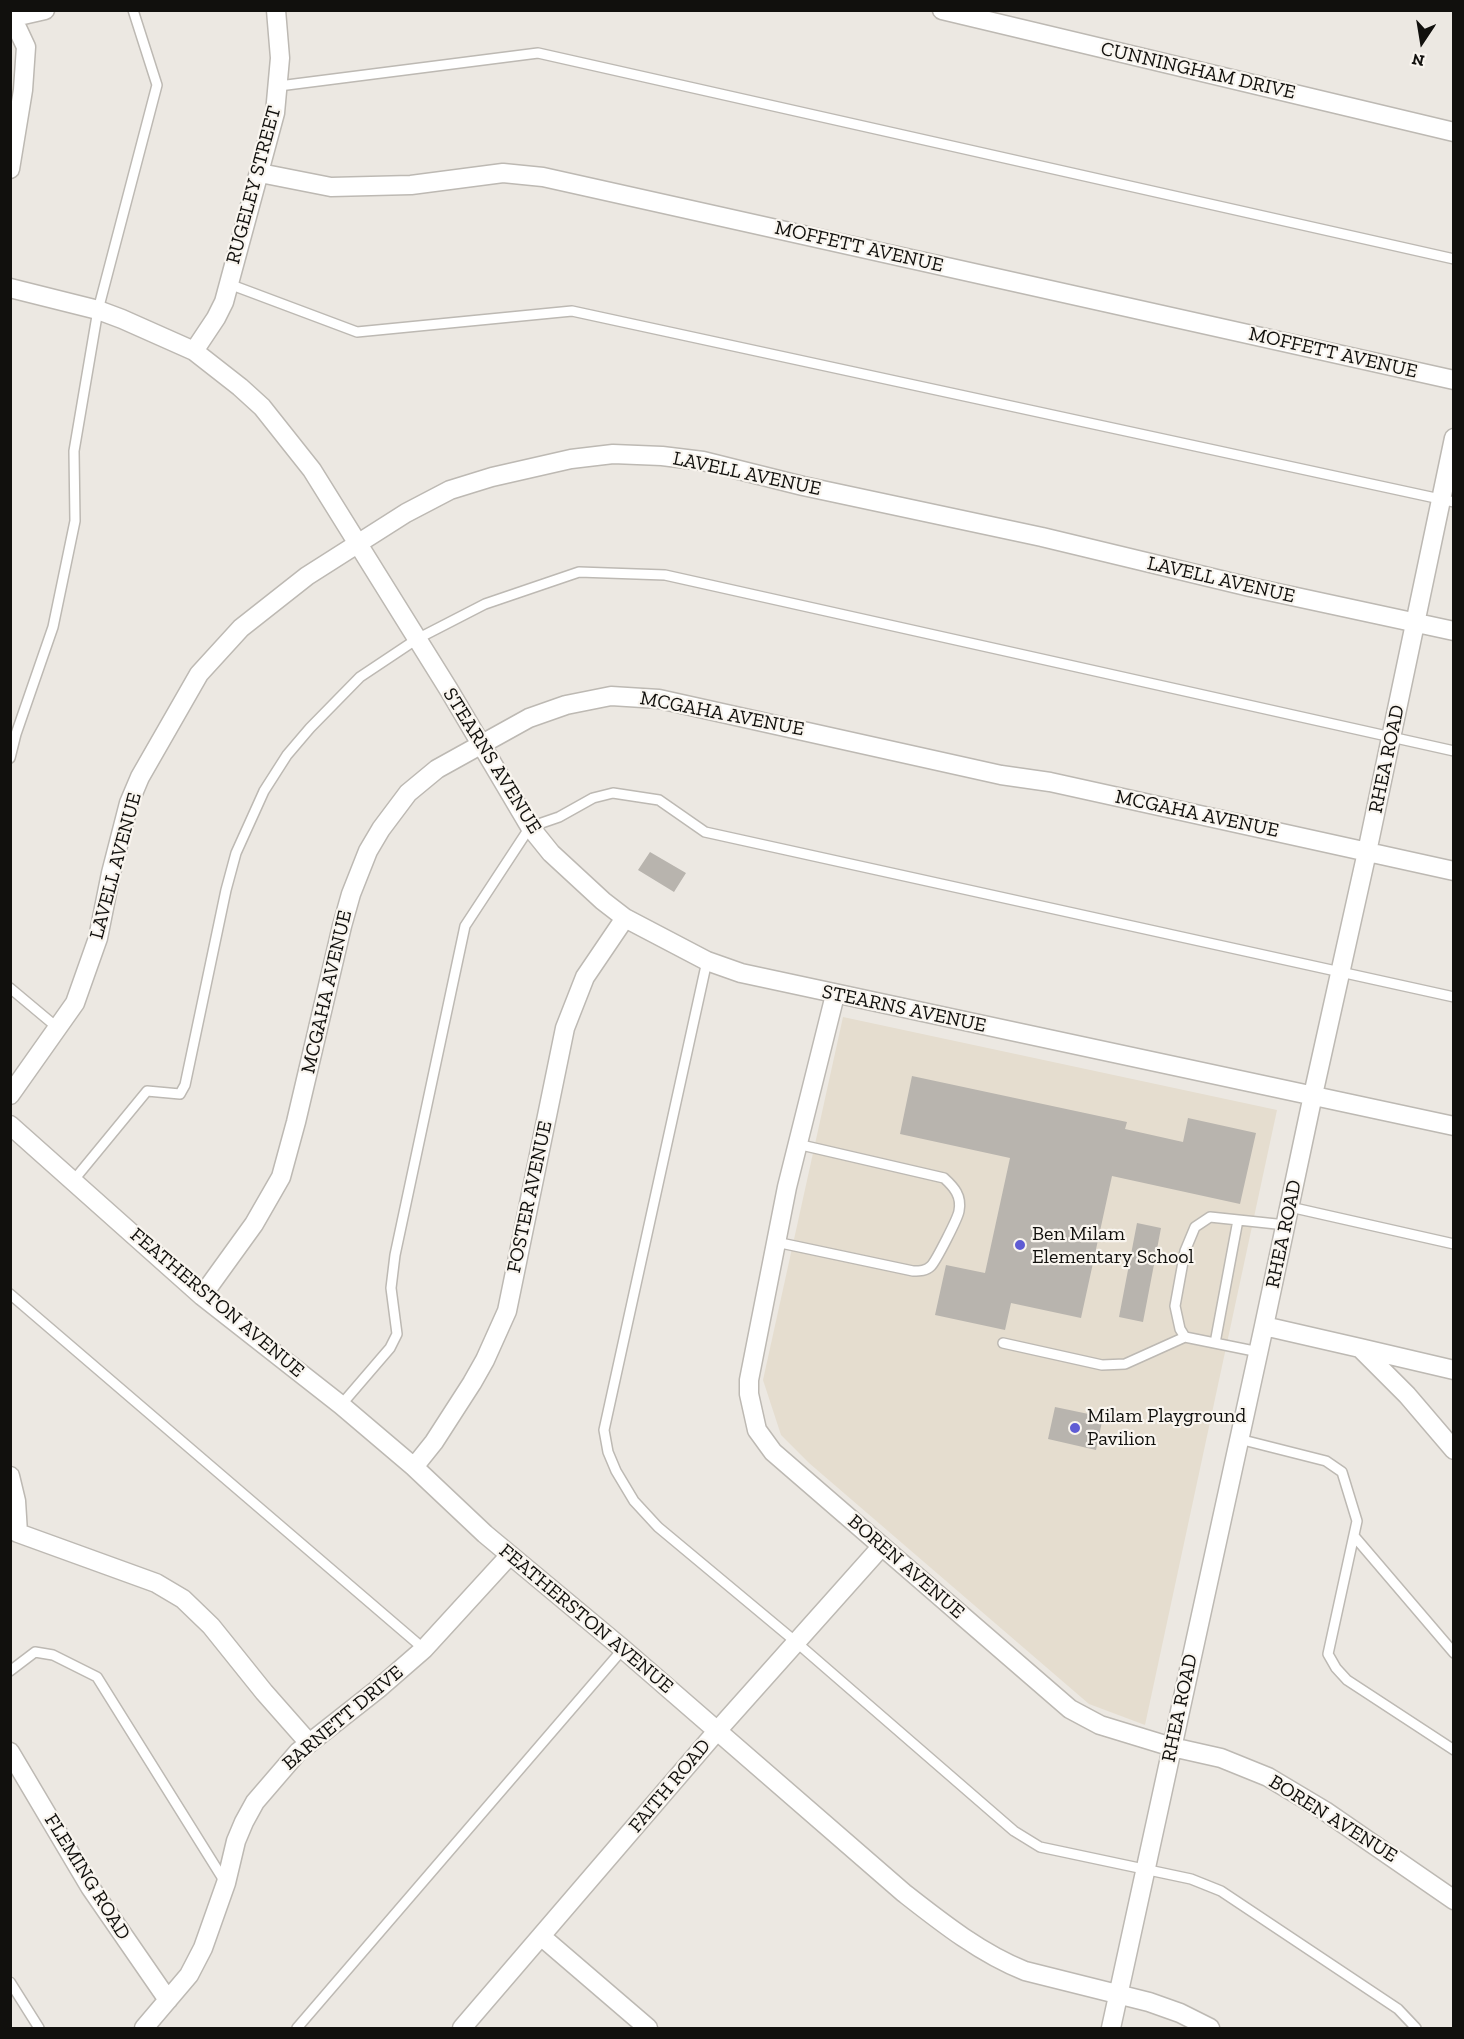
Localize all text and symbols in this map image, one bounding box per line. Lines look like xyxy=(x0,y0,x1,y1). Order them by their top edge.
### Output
north arrow xyxy=(1392,12,1452,72)
street label: CUNNINGHAM DRIVE xyxy=(1098,37,1298,105)
text: N xyxy=(1410,50,1426,71)
street label: RUGELEY STREET xyxy=(221,103,287,267)
street label: MOFFETT AVENUE xyxy=(772,216,946,278)
street label: MOFFETT AVENUE xyxy=(1246,322,1420,384)
street label: LAVELL AVENUE xyxy=(671,447,823,501)
street label: LAVELL AVENUE xyxy=(1145,551,1297,609)
street label: STEARNS AVENUE xyxy=(438,684,546,838)
street label: MCGAHA AVENUE xyxy=(638,686,806,742)
street label: RHEA ROAD xyxy=(1364,703,1410,815)
street label: MCGAHA AVENUE xyxy=(1113,785,1281,843)
street label: LAVELL AVENUE xyxy=(85,790,147,942)
street label: MCGAHA AVENUE xyxy=(297,908,357,1076)
street label: STEARNS AVENUE xyxy=(820,980,988,1038)
street label: FOSTER AVENUE xyxy=(502,1119,558,1275)
street label: RHEA ROAD xyxy=(1261,1178,1307,1290)
place label: Ben Milam Elementary School xyxy=(1032,1222,1194,1269)
street label: FEATHERSTON AVENUE xyxy=(125,1223,309,1383)
marker: Ben Milam Elementary School xyxy=(1013,1238,1027,1252)
place label: Milam Playground Pavilion xyxy=(1087,1404,1246,1451)
marker: Milam Playground Pavilion xyxy=(1068,1421,1082,1435)
street label: BOREN AVENUE xyxy=(843,1510,969,1624)
street label: FEATHERSTON AVENUE xyxy=(494,1539,678,1699)
street label: RHEA ROAD xyxy=(1157,1652,1203,1764)
street label: BARNETT DRIVE xyxy=(278,1661,408,1775)
street label: FAITH ROAD xyxy=(624,1734,716,1838)
street label: BOREN AVENUE xyxy=(1264,1770,1402,1868)
street label: FLEMING ROAD xyxy=(39,1810,135,1944)

